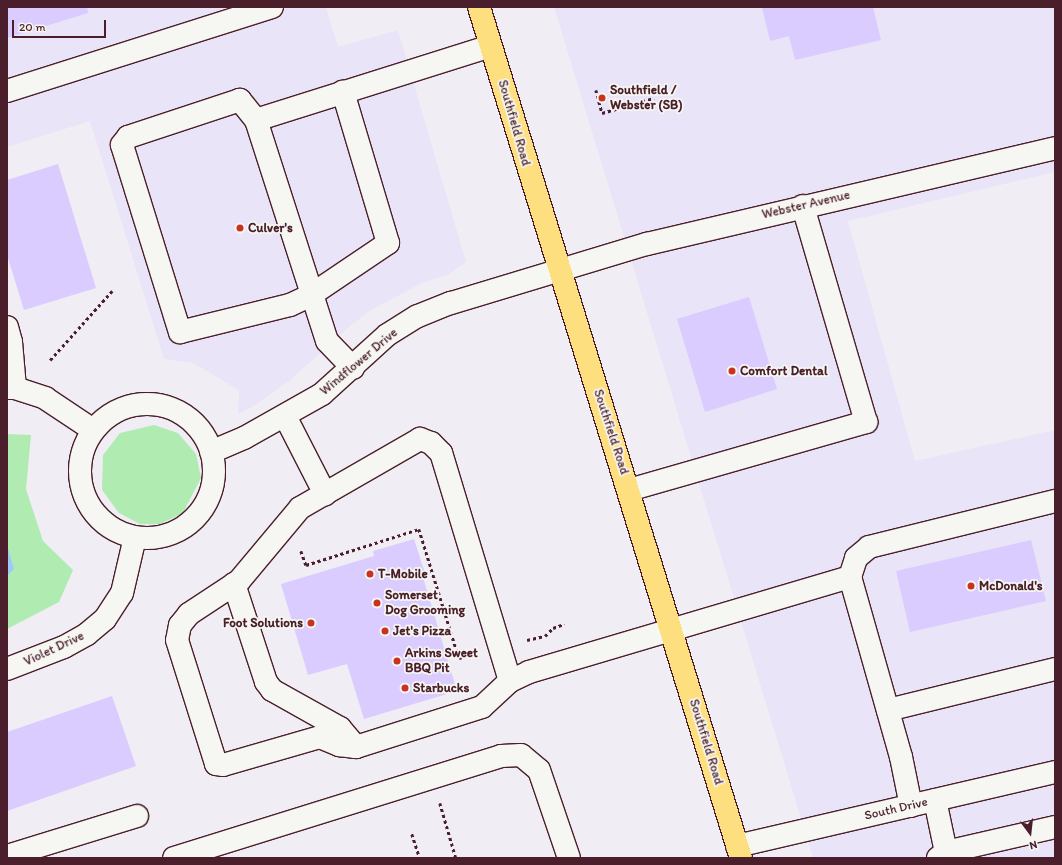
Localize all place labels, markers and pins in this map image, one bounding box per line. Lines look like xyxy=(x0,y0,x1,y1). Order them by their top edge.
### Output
place label: Southfield / Webster (SB) xyxy=(610,83,683,114)
marker: Southfield / Webster (SB) xyxy=(597,93,607,103)
place label: Culver's xyxy=(248,220,293,236)
marker: Culver's xyxy=(235,223,245,233)
place label: Comfort Dental xyxy=(740,363,828,379)
marker: Comfort Dental xyxy=(727,366,737,376)
place label: T-Mobile xyxy=(378,566,428,582)
marker: T-Mobile xyxy=(365,569,375,579)
place label: McDonald's xyxy=(979,578,1043,594)
marker: McDonald's xyxy=(966,581,976,591)
place label: Somerset Dog Grooming xyxy=(385,588,465,619)
marker: Somerset Dog Grooming xyxy=(372,598,382,608)
place label: Foot Solutions xyxy=(223,615,303,631)
marker: Foot Solutions xyxy=(306,618,316,628)
place label: Jet's Pizza xyxy=(393,623,451,639)
marker: Jet's Pizza xyxy=(380,626,390,636)
place label: Arkins Sweet BBQ Pit xyxy=(405,646,478,677)
marker: Arkins Sweet BBQ Pit xyxy=(392,656,402,666)
place label: Starbucks xyxy=(413,680,469,696)
marker: Starbucks xyxy=(400,683,410,693)

